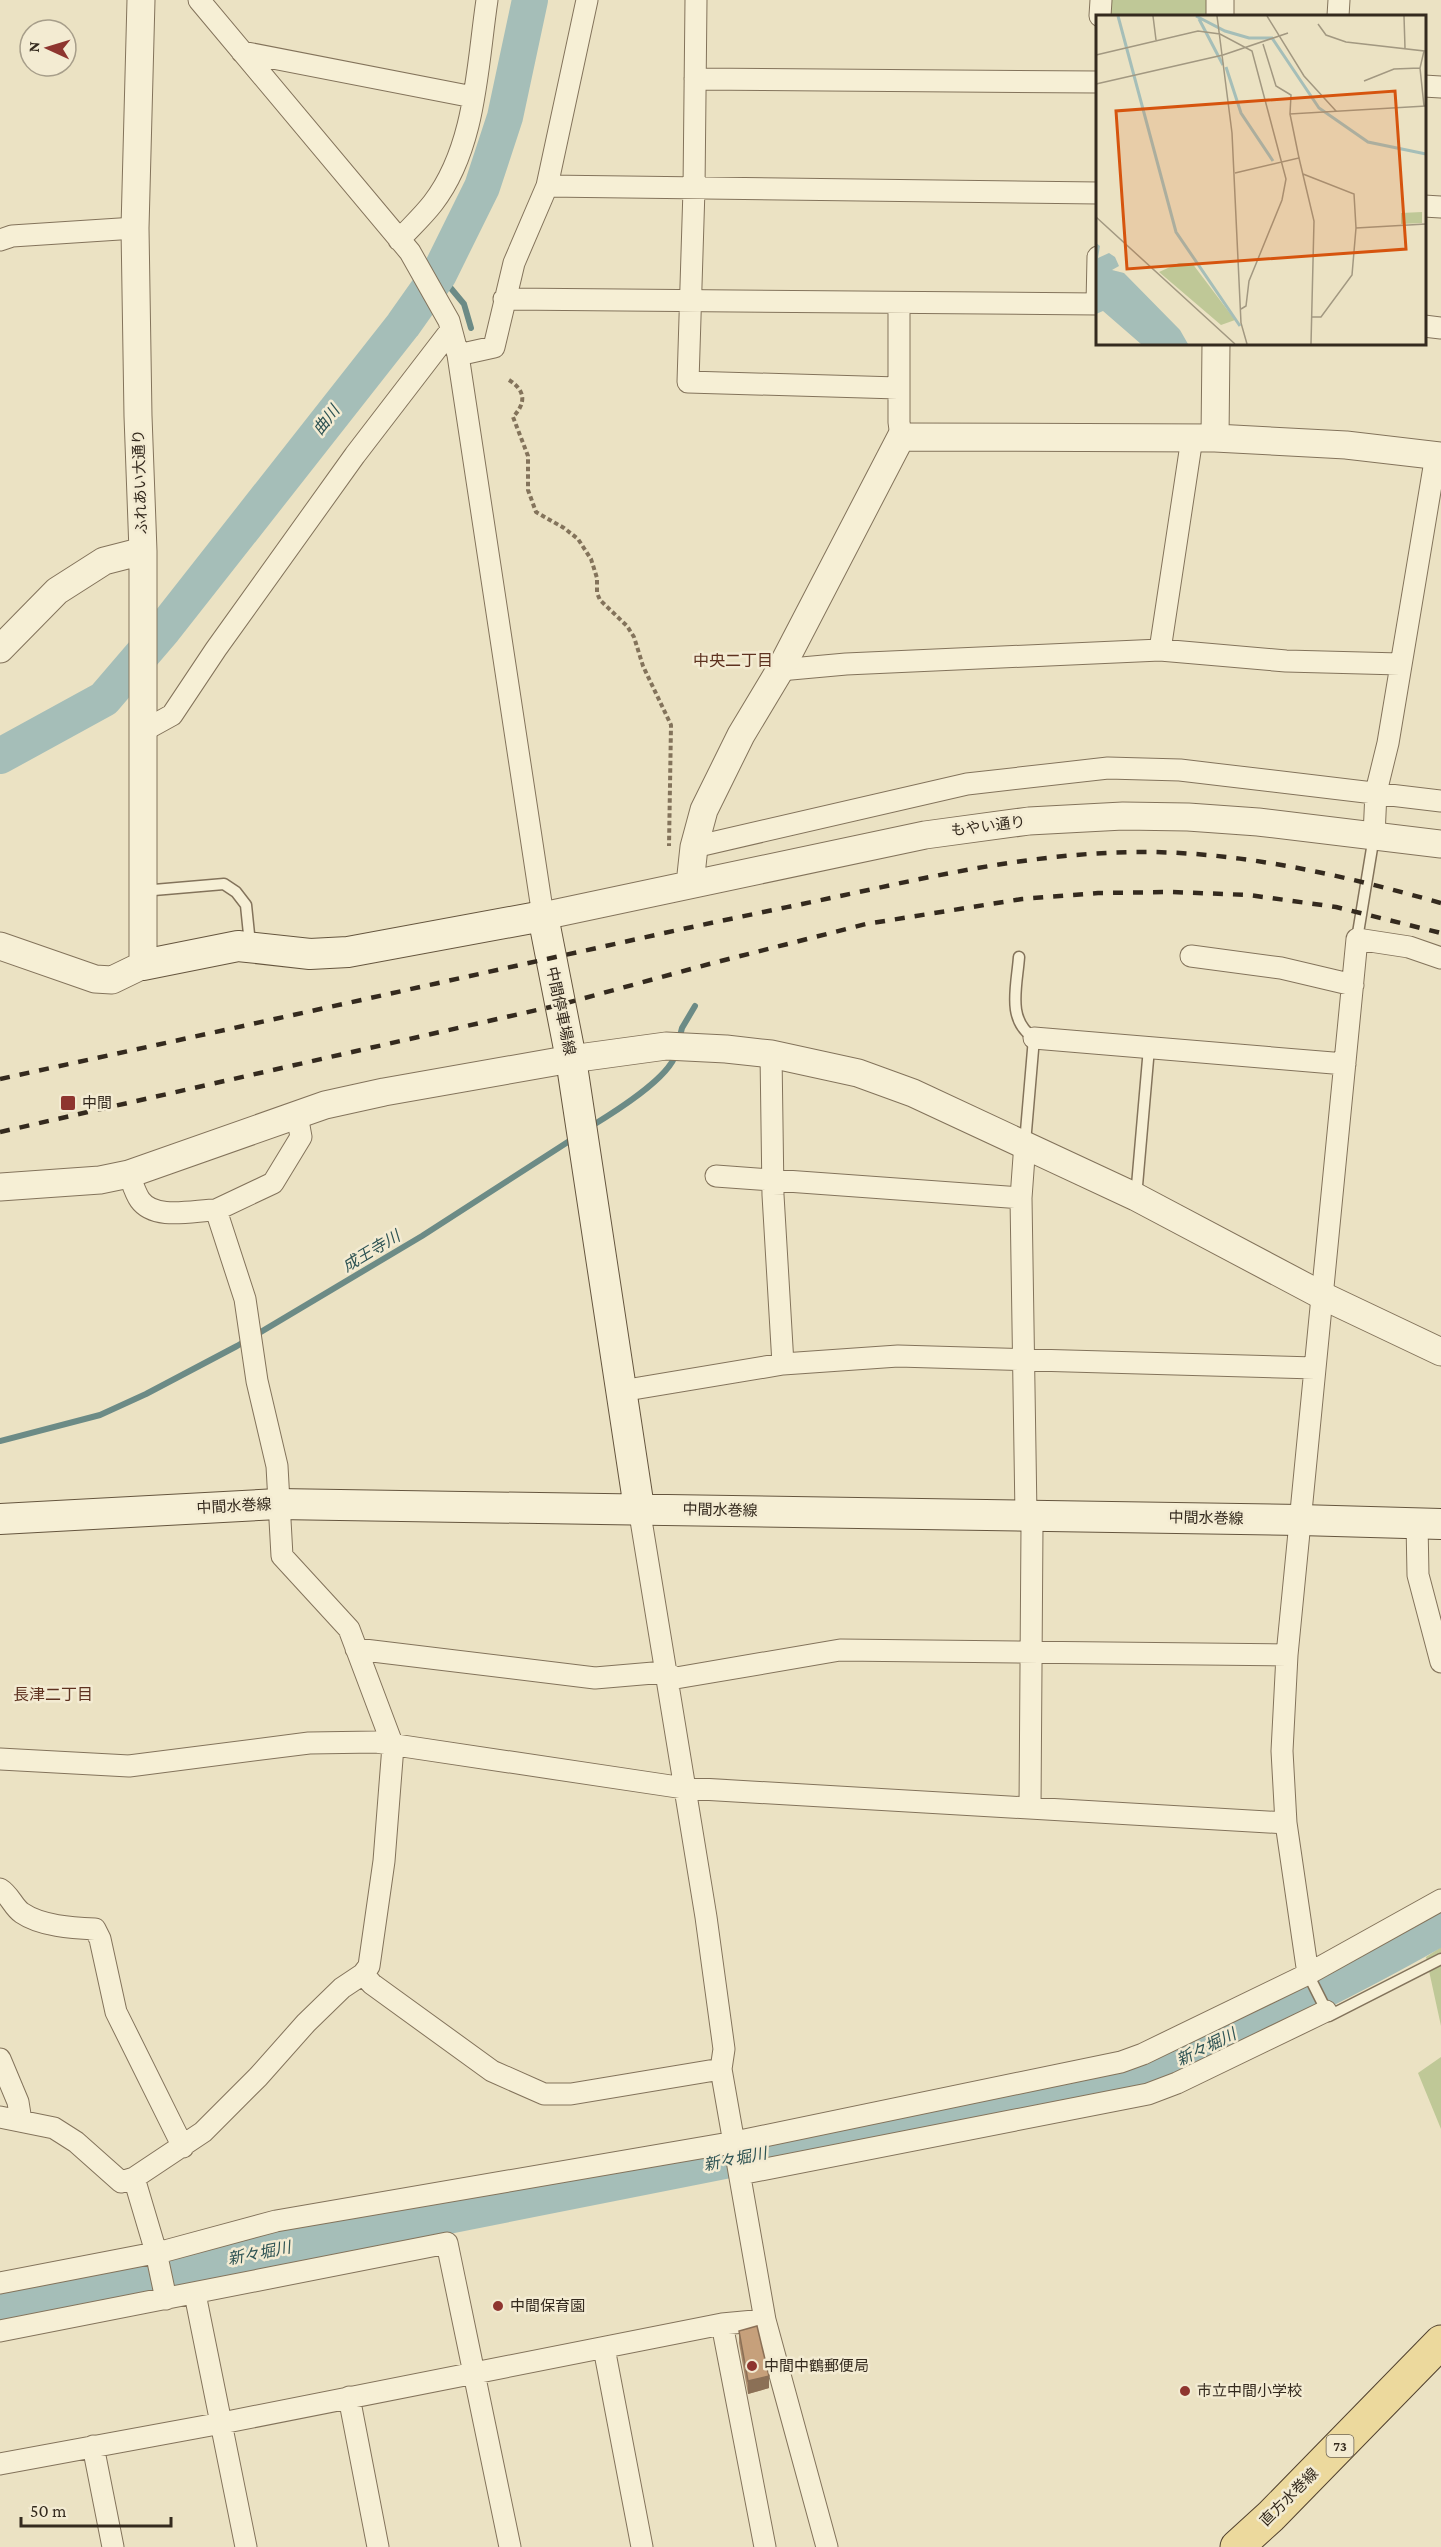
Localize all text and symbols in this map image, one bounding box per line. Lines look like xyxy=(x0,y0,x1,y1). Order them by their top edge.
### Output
inset map xyxy=(1096,15,1426,345)
north arrow xyxy=(18,18,78,78)
text: N xyxy=(25,41,42,53)
water label: 曲川 xyxy=(309,401,344,438)
street label: ふれあい大通り xyxy=(130,429,150,535)
district label: 中央二丁目 xyxy=(693,652,773,669)
street label: もやい通り xyxy=(950,813,1026,839)
street label: 中間停車場線 xyxy=(544,965,578,1057)
marker: 中間 xyxy=(59,1094,77,1112)
place label: 中間 xyxy=(82,1095,112,1111)
water label: 成王寺川 xyxy=(339,1226,405,1275)
street label: 中間水巻線 xyxy=(196,1496,272,1516)
street label: 中間水巻線 xyxy=(682,1501,758,1519)
street label: 中間水巻線 xyxy=(1168,1509,1244,1527)
district label: 長津二丁目 xyxy=(13,1686,93,1703)
water label: 新々堀川 xyxy=(1174,2024,1240,2069)
water label: 新々堀川 xyxy=(702,2144,770,2173)
water label: 新々堀川 xyxy=(226,2238,294,2267)
place label: 中間保育園 xyxy=(510,2298,585,2314)
marker: 中間保育園 xyxy=(491,2299,505,2313)
place label: 中間中鶴郵便局 xyxy=(764,2358,869,2374)
marker: 中間中鶴郵便局 xyxy=(745,2359,759,2373)
place label: 市立中間小学校 xyxy=(1197,2383,1302,2399)
marker: 市立中間小学校 xyxy=(1178,2384,1192,2398)
road number: 73 xyxy=(1326,2435,1354,2457)
street label: 直方水巻線 xyxy=(1256,2464,1321,2529)
scale bar xyxy=(21,2490,171,2528)
text: 50 m xyxy=(30,2501,67,2521)

